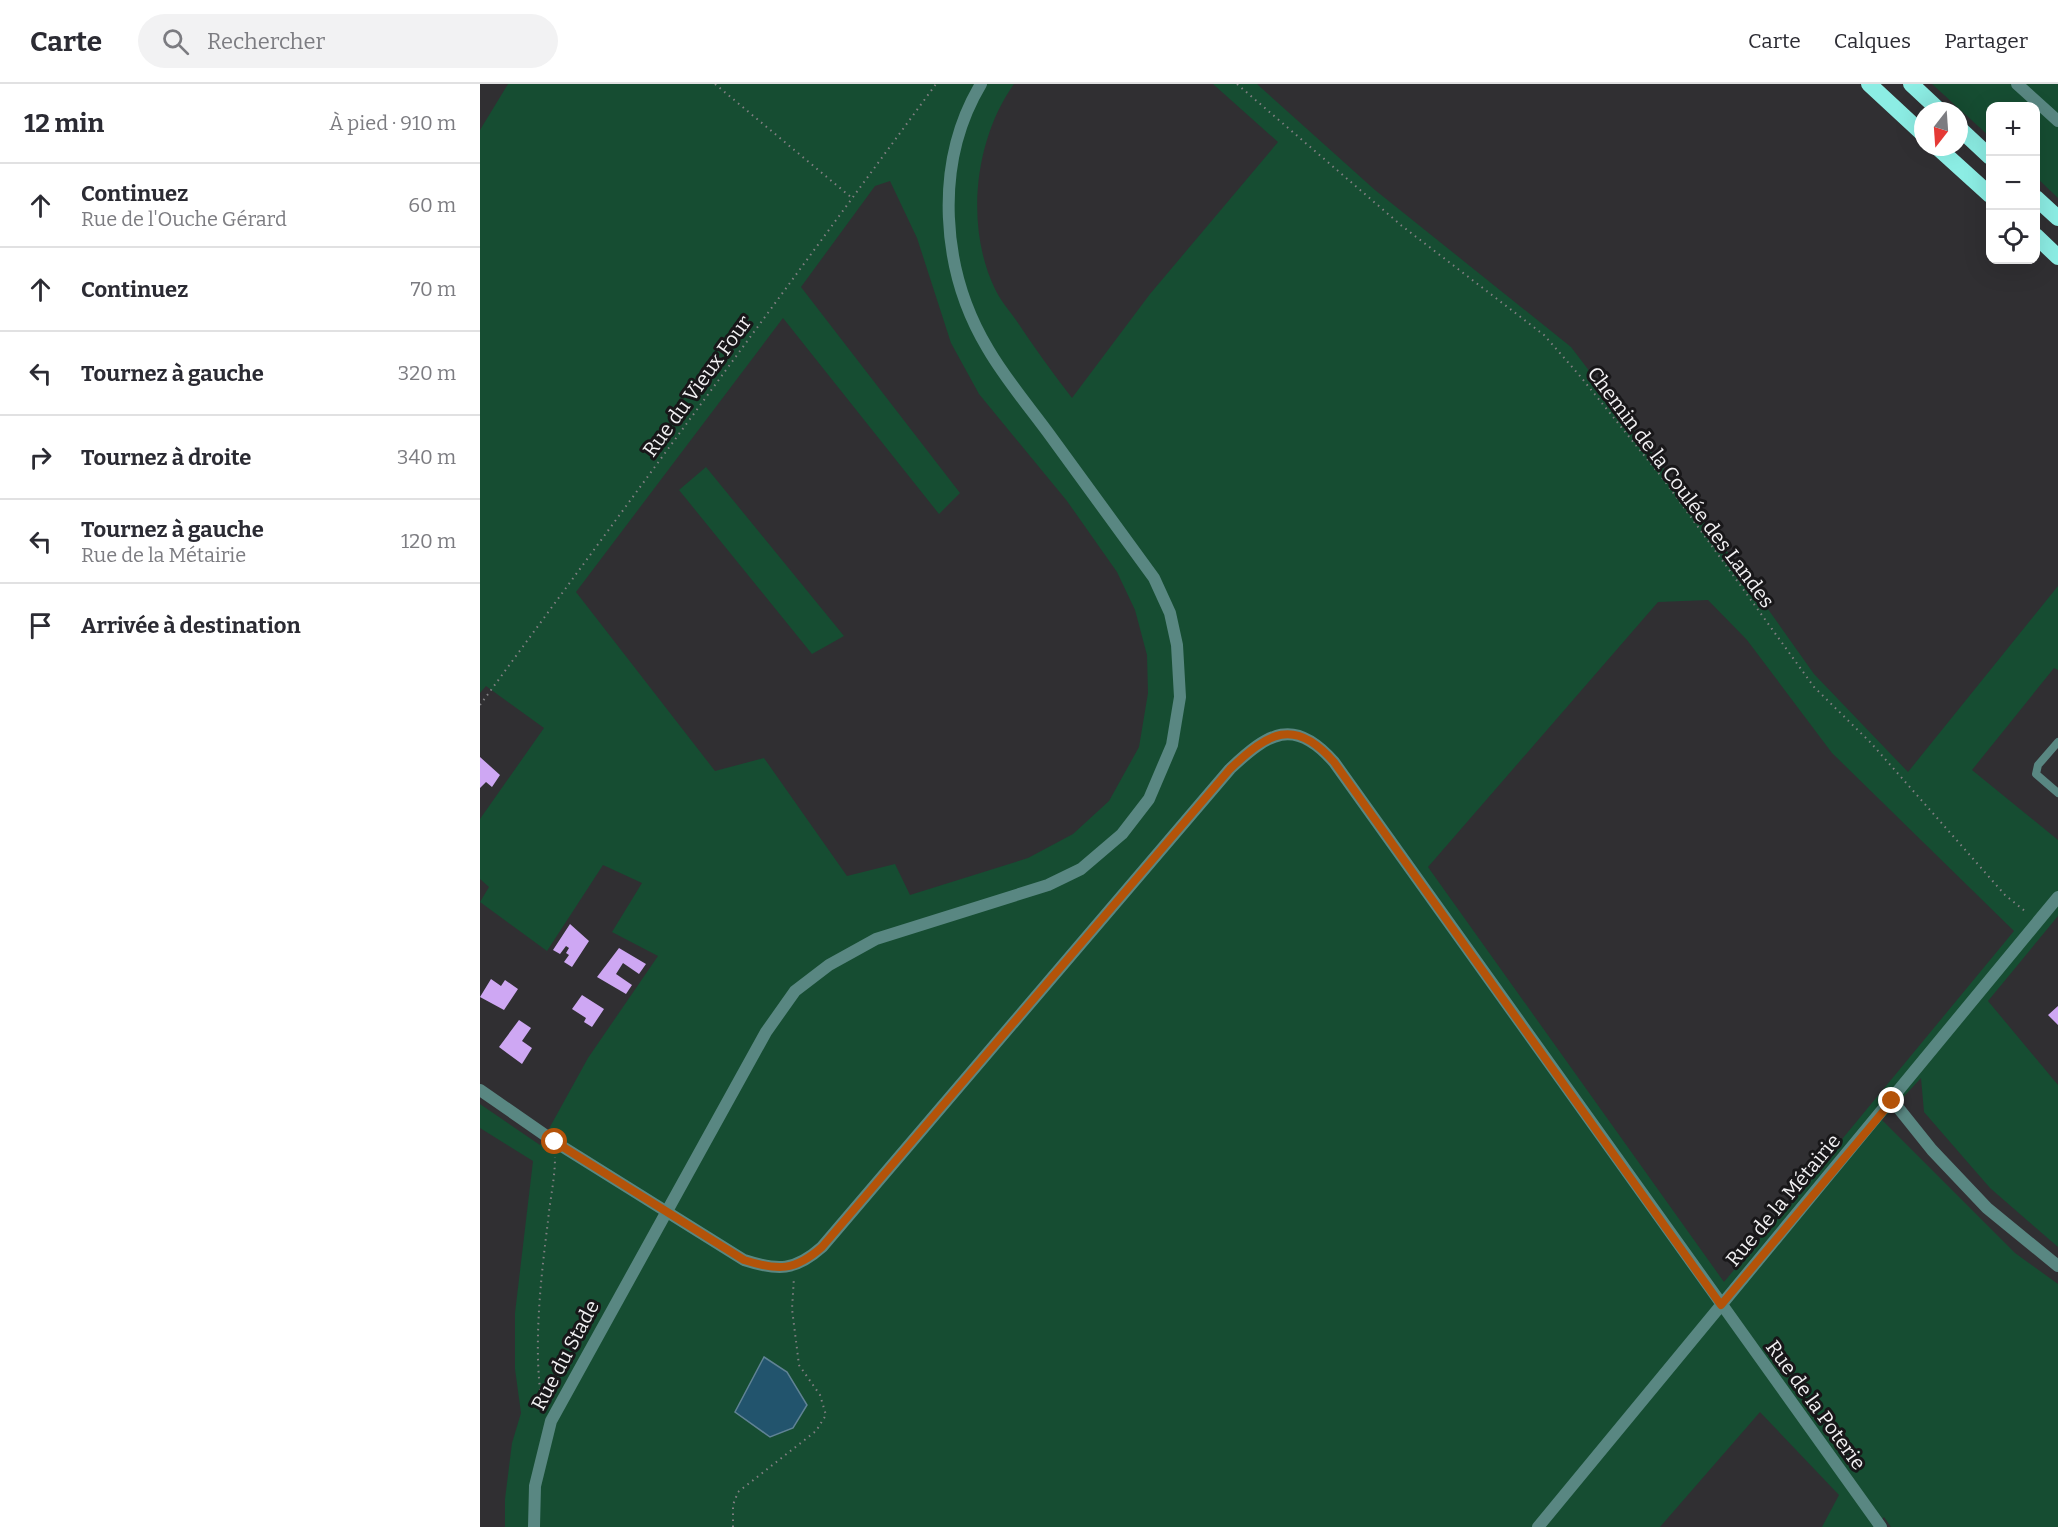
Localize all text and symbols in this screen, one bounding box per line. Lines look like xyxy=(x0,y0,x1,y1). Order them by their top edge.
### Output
search box xyxy=(138,14,558,68)
text: Carte xyxy=(30,25,102,58)
icon: search xyxy=(159,25,192,58)
text: Rechercher xyxy=(207,28,325,55)
text: Carte xyxy=(1748,28,1801,54)
text: Calques xyxy=(1834,28,1911,54)
text: Partager xyxy=(1944,28,2028,54)
north arrow xyxy=(1914,102,1968,156)
map controls xyxy=(1986,102,2040,264)
button: + xyxy=(1986,102,2040,156)
text: 12 min xyxy=(24,108,104,139)
text: À pied · 910 m xyxy=(329,111,456,135)
button: − xyxy=(1986,156,2040,210)
text: Continuez xyxy=(81,180,188,207)
icon: ahead xyxy=(24,189,57,222)
text: 60 m xyxy=(408,193,456,217)
text: Rue de l'Ouche Gérard xyxy=(81,207,287,231)
button: locate xyxy=(1986,210,2040,264)
icon: ahead xyxy=(24,273,57,306)
text: Continuez xyxy=(81,276,188,303)
text: 70 m xyxy=(410,277,456,301)
street label: Rue du Vieux Four xyxy=(638,311,756,461)
icon: left xyxy=(24,357,57,390)
text: Tournez à gauche xyxy=(81,360,264,387)
text: 320 m xyxy=(398,361,456,385)
street label: Chemin de la Coulée des Landes xyxy=(1582,362,1780,612)
icon: right xyxy=(24,441,57,474)
text: Tournez à droite xyxy=(81,444,251,471)
text: 340 m xyxy=(397,445,456,469)
text: Tournez à gauche xyxy=(81,516,264,543)
icon: left xyxy=(24,525,57,558)
text: 120 m xyxy=(401,529,456,553)
text: Rue de la Métairie xyxy=(81,543,246,567)
icon: arrive xyxy=(24,609,57,642)
text: Arrivée à destination xyxy=(81,612,301,639)
route end xyxy=(1878,1087,1904,1113)
route start xyxy=(541,1128,567,1154)
street label: Rue de la Métairie xyxy=(1721,1129,1845,1271)
street label: Rue du Stade xyxy=(526,1296,604,1414)
street label: Rue de la Poterie xyxy=(1761,1336,1871,1474)

